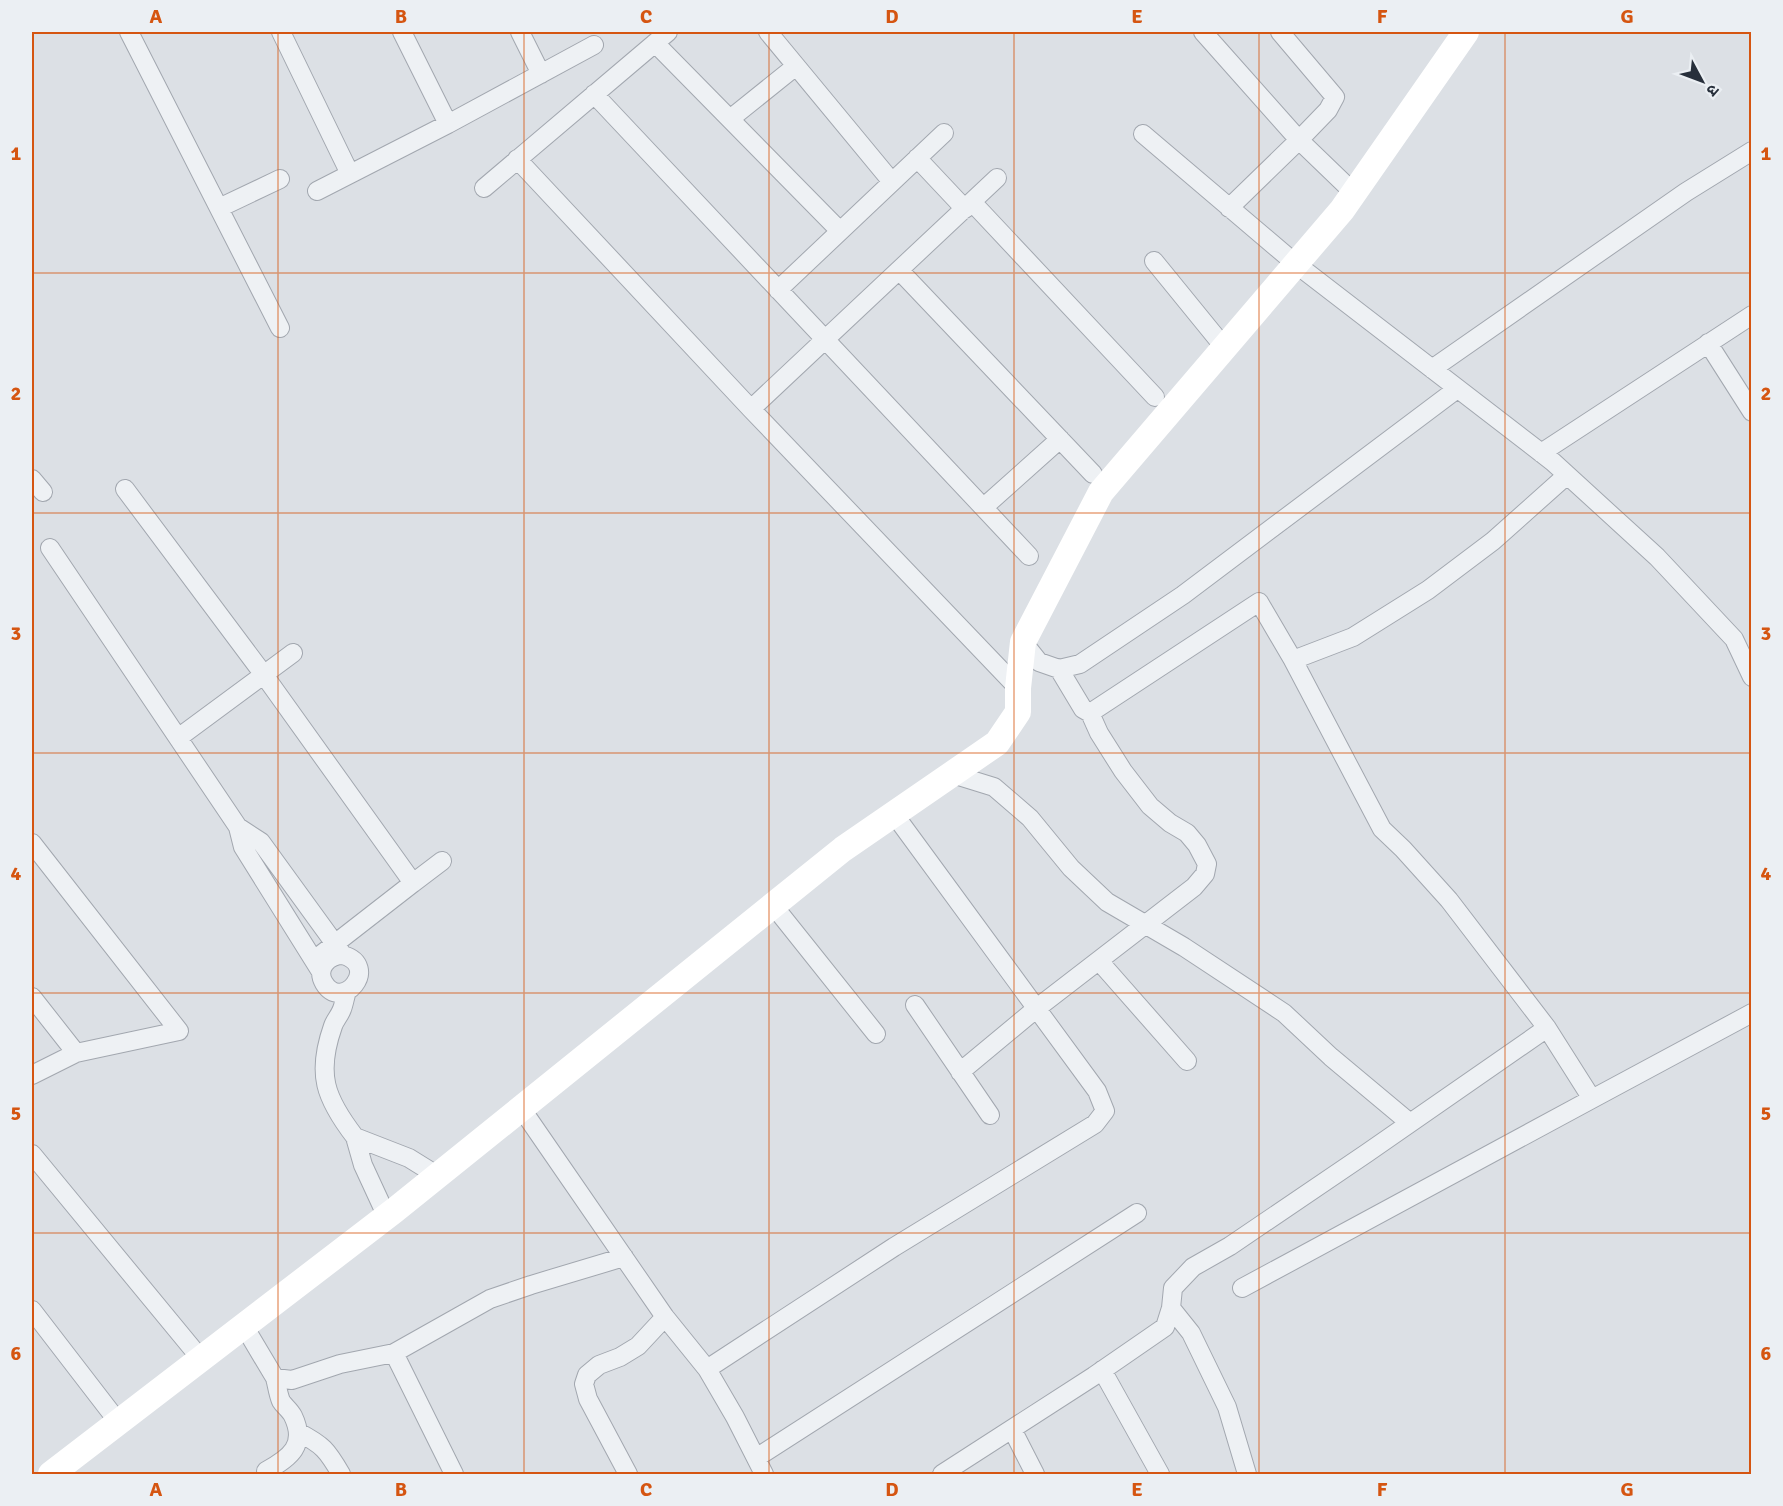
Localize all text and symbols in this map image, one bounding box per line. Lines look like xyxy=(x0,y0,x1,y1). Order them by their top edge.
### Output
text: A xyxy=(150,4,163,29)
text: B xyxy=(395,4,407,29)
text: C xyxy=(640,4,652,29)
text: D xyxy=(885,4,899,29)
text: E xyxy=(1131,4,1143,29)
text: F xyxy=(1377,4,1388,29)
text: G xyxy=(1620,4,1634,29)
north arrow xyxy=(1672,51,1732,111)
text: उ xyxy=(1702,80,1723,101)
text: 1 xyxy=(11,141,22,166)
text: 1 xyxy=(1761,141,1772,166)
text: 2 xyxy=(11,381,21,406)
text: 2 xyxy=(1761,381,1771,406)
text: 3 xyxy=(11,621,21,646)
text: 3 xyxy=(1761,621,1771,646)
text: 4 xyxy=(11,861,22,886)
text: 4 xyxy=(1761,861,1772,886)
text: 5 xyxy=(11,1101,21,1126)
text: 5 xyxy=(1761,1101,1771,1126)
text: 6 xyxy=(11,1341,22,1366)
text: 6 xyxy=(1761,1341,1772,1366)
text: A xyxy=(150,1477,163,1502)
text: B xyxy=(395,1477,407,1502)
text: C xyxy=(640,1477,652,1502)
text: D xyxy=(885,1477,899,1502)
text: E xyxy=(1131,1477,1143,1502)
text: F xyxy=(1377,1477,1388,1502)
text: G xyxy=(1620,1477,1634,1502)

